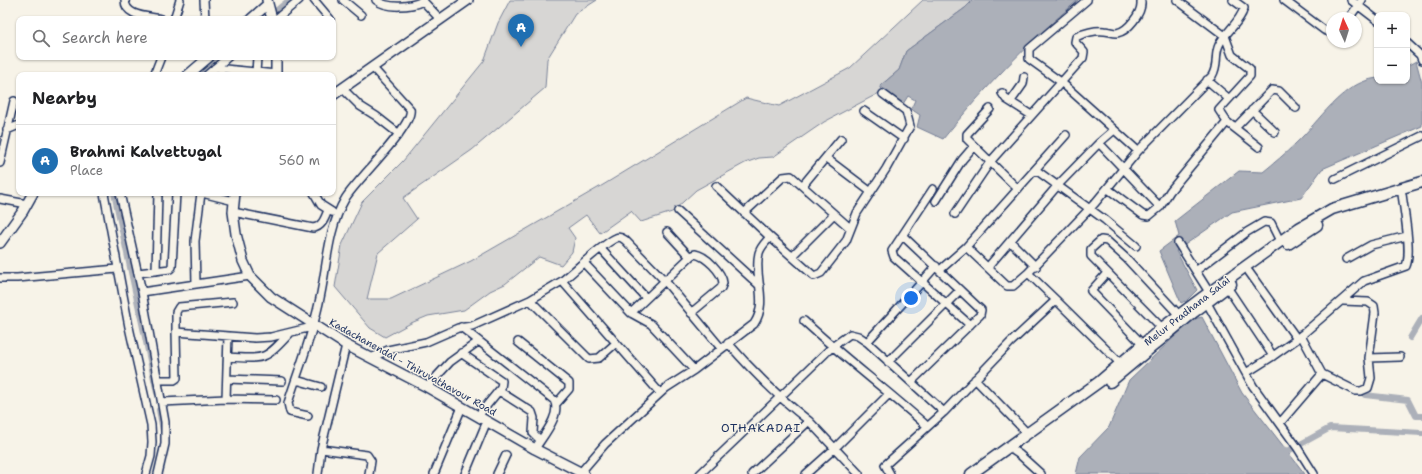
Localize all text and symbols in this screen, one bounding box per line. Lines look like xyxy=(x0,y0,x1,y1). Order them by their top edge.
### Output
north arrow xyxy=(1326,12,1362,48)
map controls xyxy=(1374,12,1410,84)
button: + xyxy=(1374,12,1410,48)
pin: A xyxy=(508,14,534,47)
search box xyxy=(16,16,336,60)
icon: search xyxy=(30,27,52,49)
text: Search here xyxy=(62,28,148,48)
button: − xyxy=(1374,48,1410,84)
text: Nearby xyxy=(32,87,97,109)
text: Brahmi Kalvettugal xyxy=(70,142,222,162)
text: A xyxy=(40,152,50,169)
text: 560 m xyxy=(279,152,320,169)
text: Place xyxy=(70,162,103,179)
street label: Melur Pradhana Salai xyxy=(1141,273,1233,349)
your location xyxy=(901,288,921,308)
street label: Kadachanendal - Thiruvathavour Road xyxy=(327,315,500,419)
district label: OTHAKADAI xyxy=(721,420,801,436)

